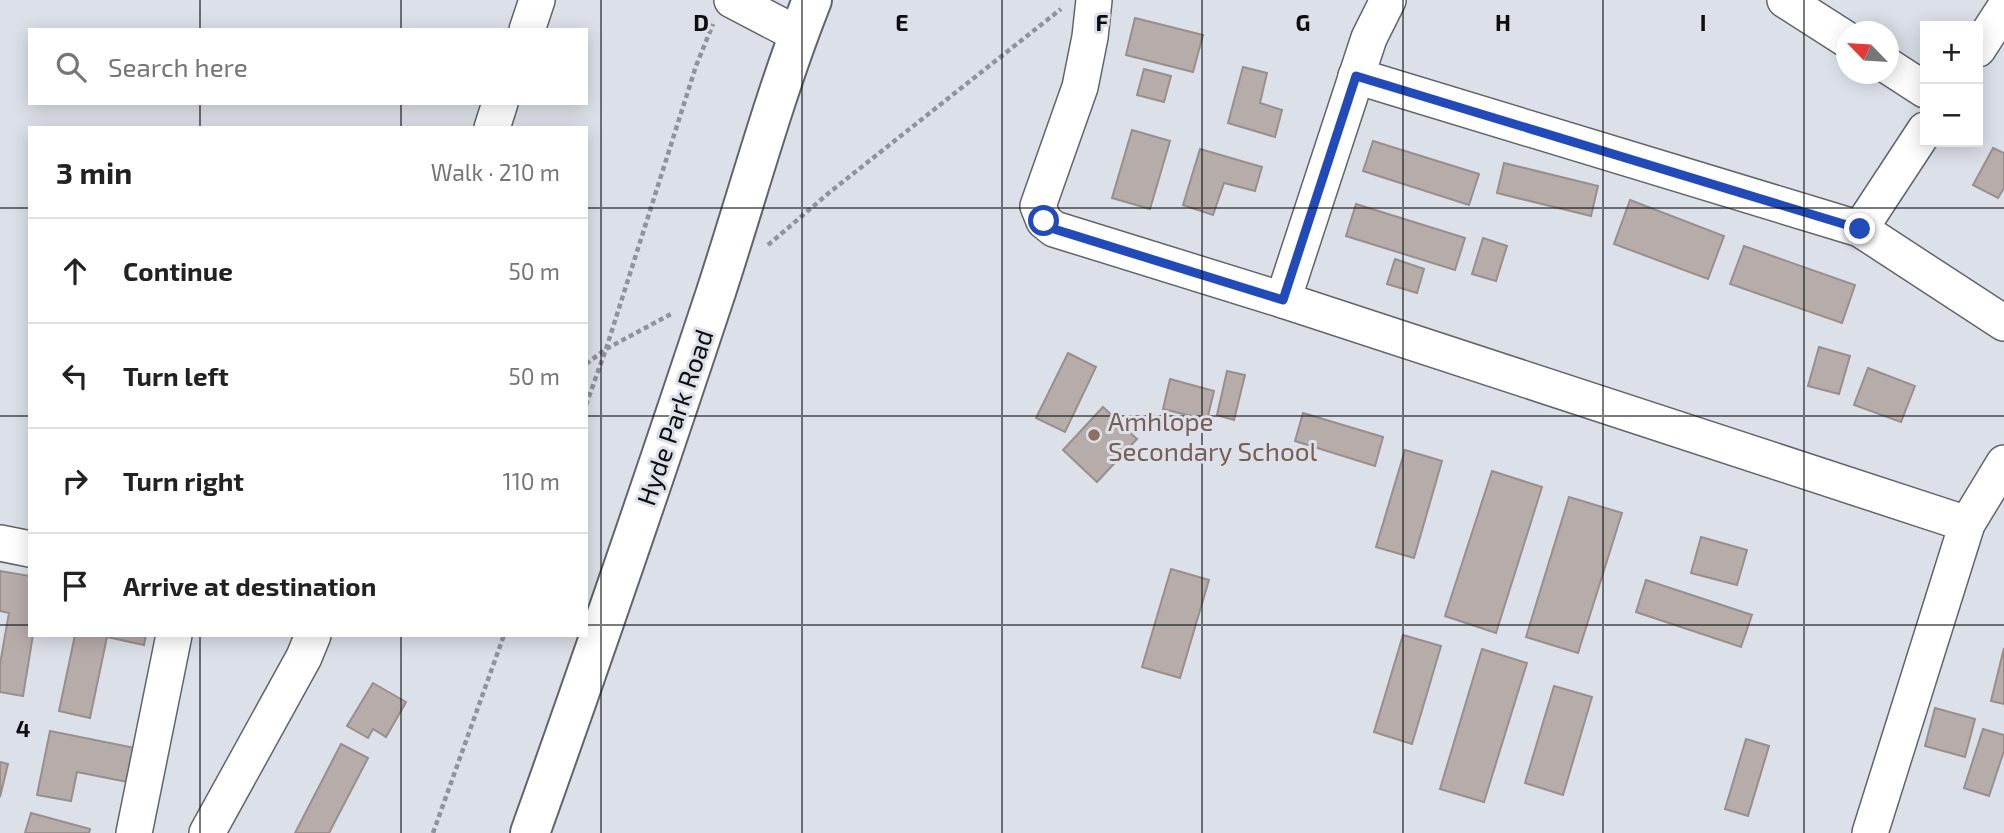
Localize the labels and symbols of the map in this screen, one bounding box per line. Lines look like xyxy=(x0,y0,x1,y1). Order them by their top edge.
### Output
text: D xyxy=(693,8,709,36)
text: E xyxy=(895,8,909,36)
text: F xyxy=(1096,8,1109,36)
text: G xyxy=(1296,8,1310,36)
text: H xyxy=(1495,8,1511,36)
text: I xyxy=(1700,8,1706,36)
north arrow xyxy=(1836,21,1899,84)
route start xyxy=(1028,205,1059,236)
route end xyxy=(1844,213,1875,244)
street label: Hyde Park Road xyxy=(629,325,719,509)
place label: Amhlope Secondary School xyxy=(1108,405,1317,466)
marker: Amhlope Secondary School xyxy=(1086,427,1102,443)
text: 4 xyxy=(16,714,30,742)

